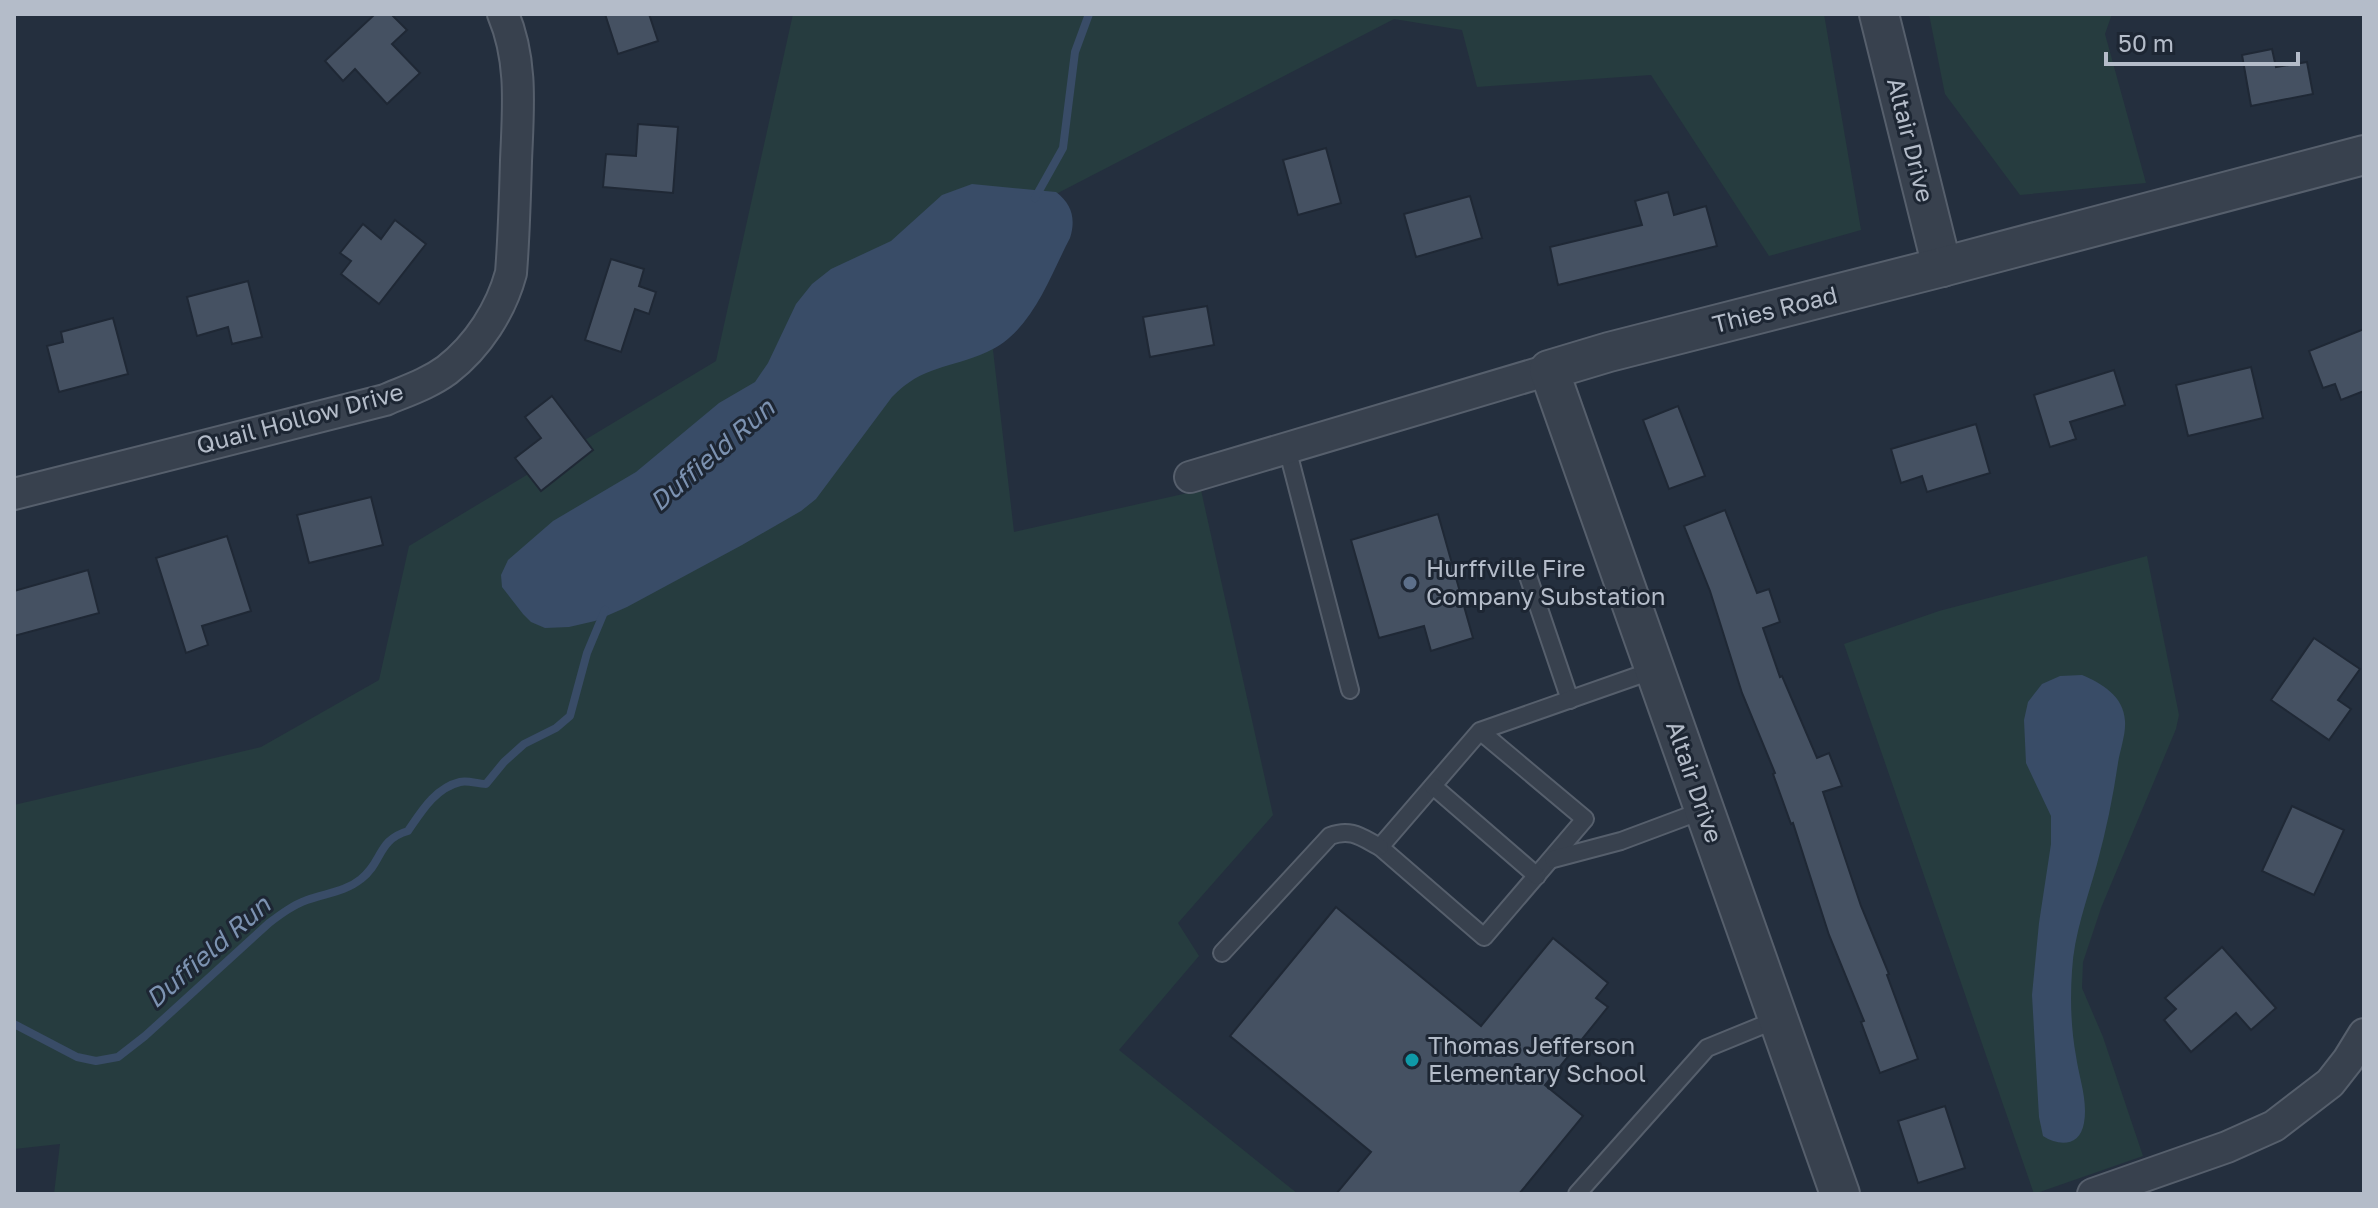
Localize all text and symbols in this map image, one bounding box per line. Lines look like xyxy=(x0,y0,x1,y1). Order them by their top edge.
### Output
scale bar xyxy=(2106,16,2298,66)
text: 50 m xyxy=(2118,28,2174,57)
street label: Altair Drive xyxy=(1882,74,1941,205)
street label: Thies Road xyxy=(1709,279,1840,338)
street label: Quail Hollow Drive xyxy=(193,376,406,459)
water label: Duffield Run xyxy=(643,392,781,517)
place label: Hurffville Fire Company Substation xyxy=(1426,553,1665,610)
marker: Hurffville Fire Company Substation xyxy=(1401,574,1419,592)
street label: Altair Drive xyxy=(1661,717,1730,846)
water label: Duffield Run xyxy=(139,889,277,1014)
place label: Thomas Jefferson Elementary School xyxy=(1428,1030,1646,1087)
marker: Thomas Jefferson Elementary School xyxy=(1403,1051,1421,1069)

